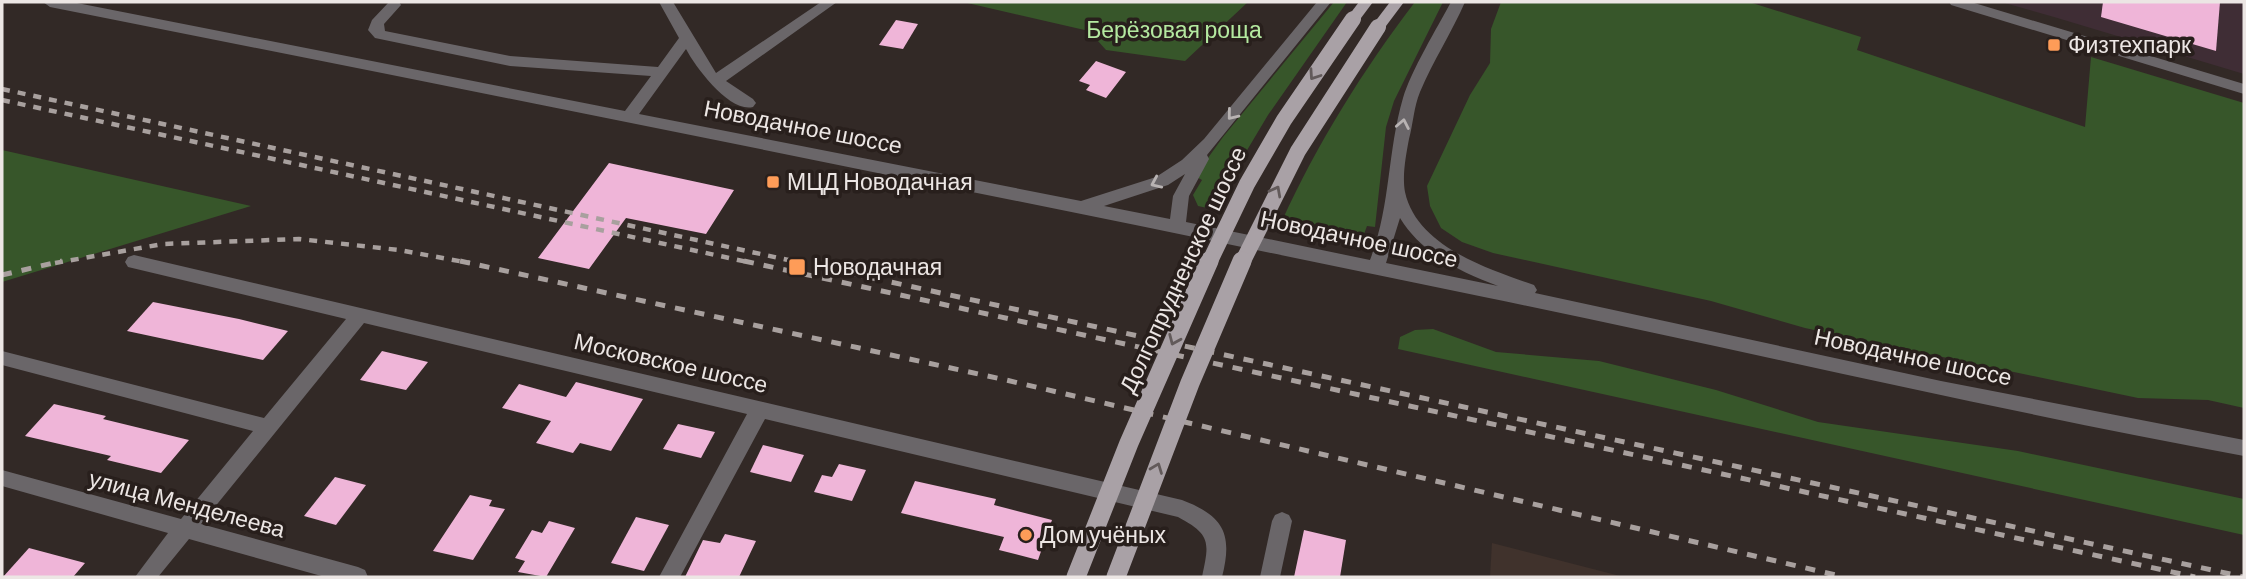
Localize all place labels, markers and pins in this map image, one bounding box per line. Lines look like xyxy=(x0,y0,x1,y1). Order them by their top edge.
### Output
place label: Физтехпарк xyxy=(2068,30,2192,58)
marker: Физтехпарк xyxy=(2046,37,2062,53)
place label: МЦД Новодачная xyxy=(787,167,973,195)
marker: МЦД Новодачная xyxy=(765,174,781,190)
place label: Новодачная xyxy=(813,252,942,280)
marker: Новодачная xyxy=(787,257,807,277)
place label: Дом учёных xyxy=(1040,520,1167,548)
marker: Дом учёных xyxy=(1018,527,1034,543)

